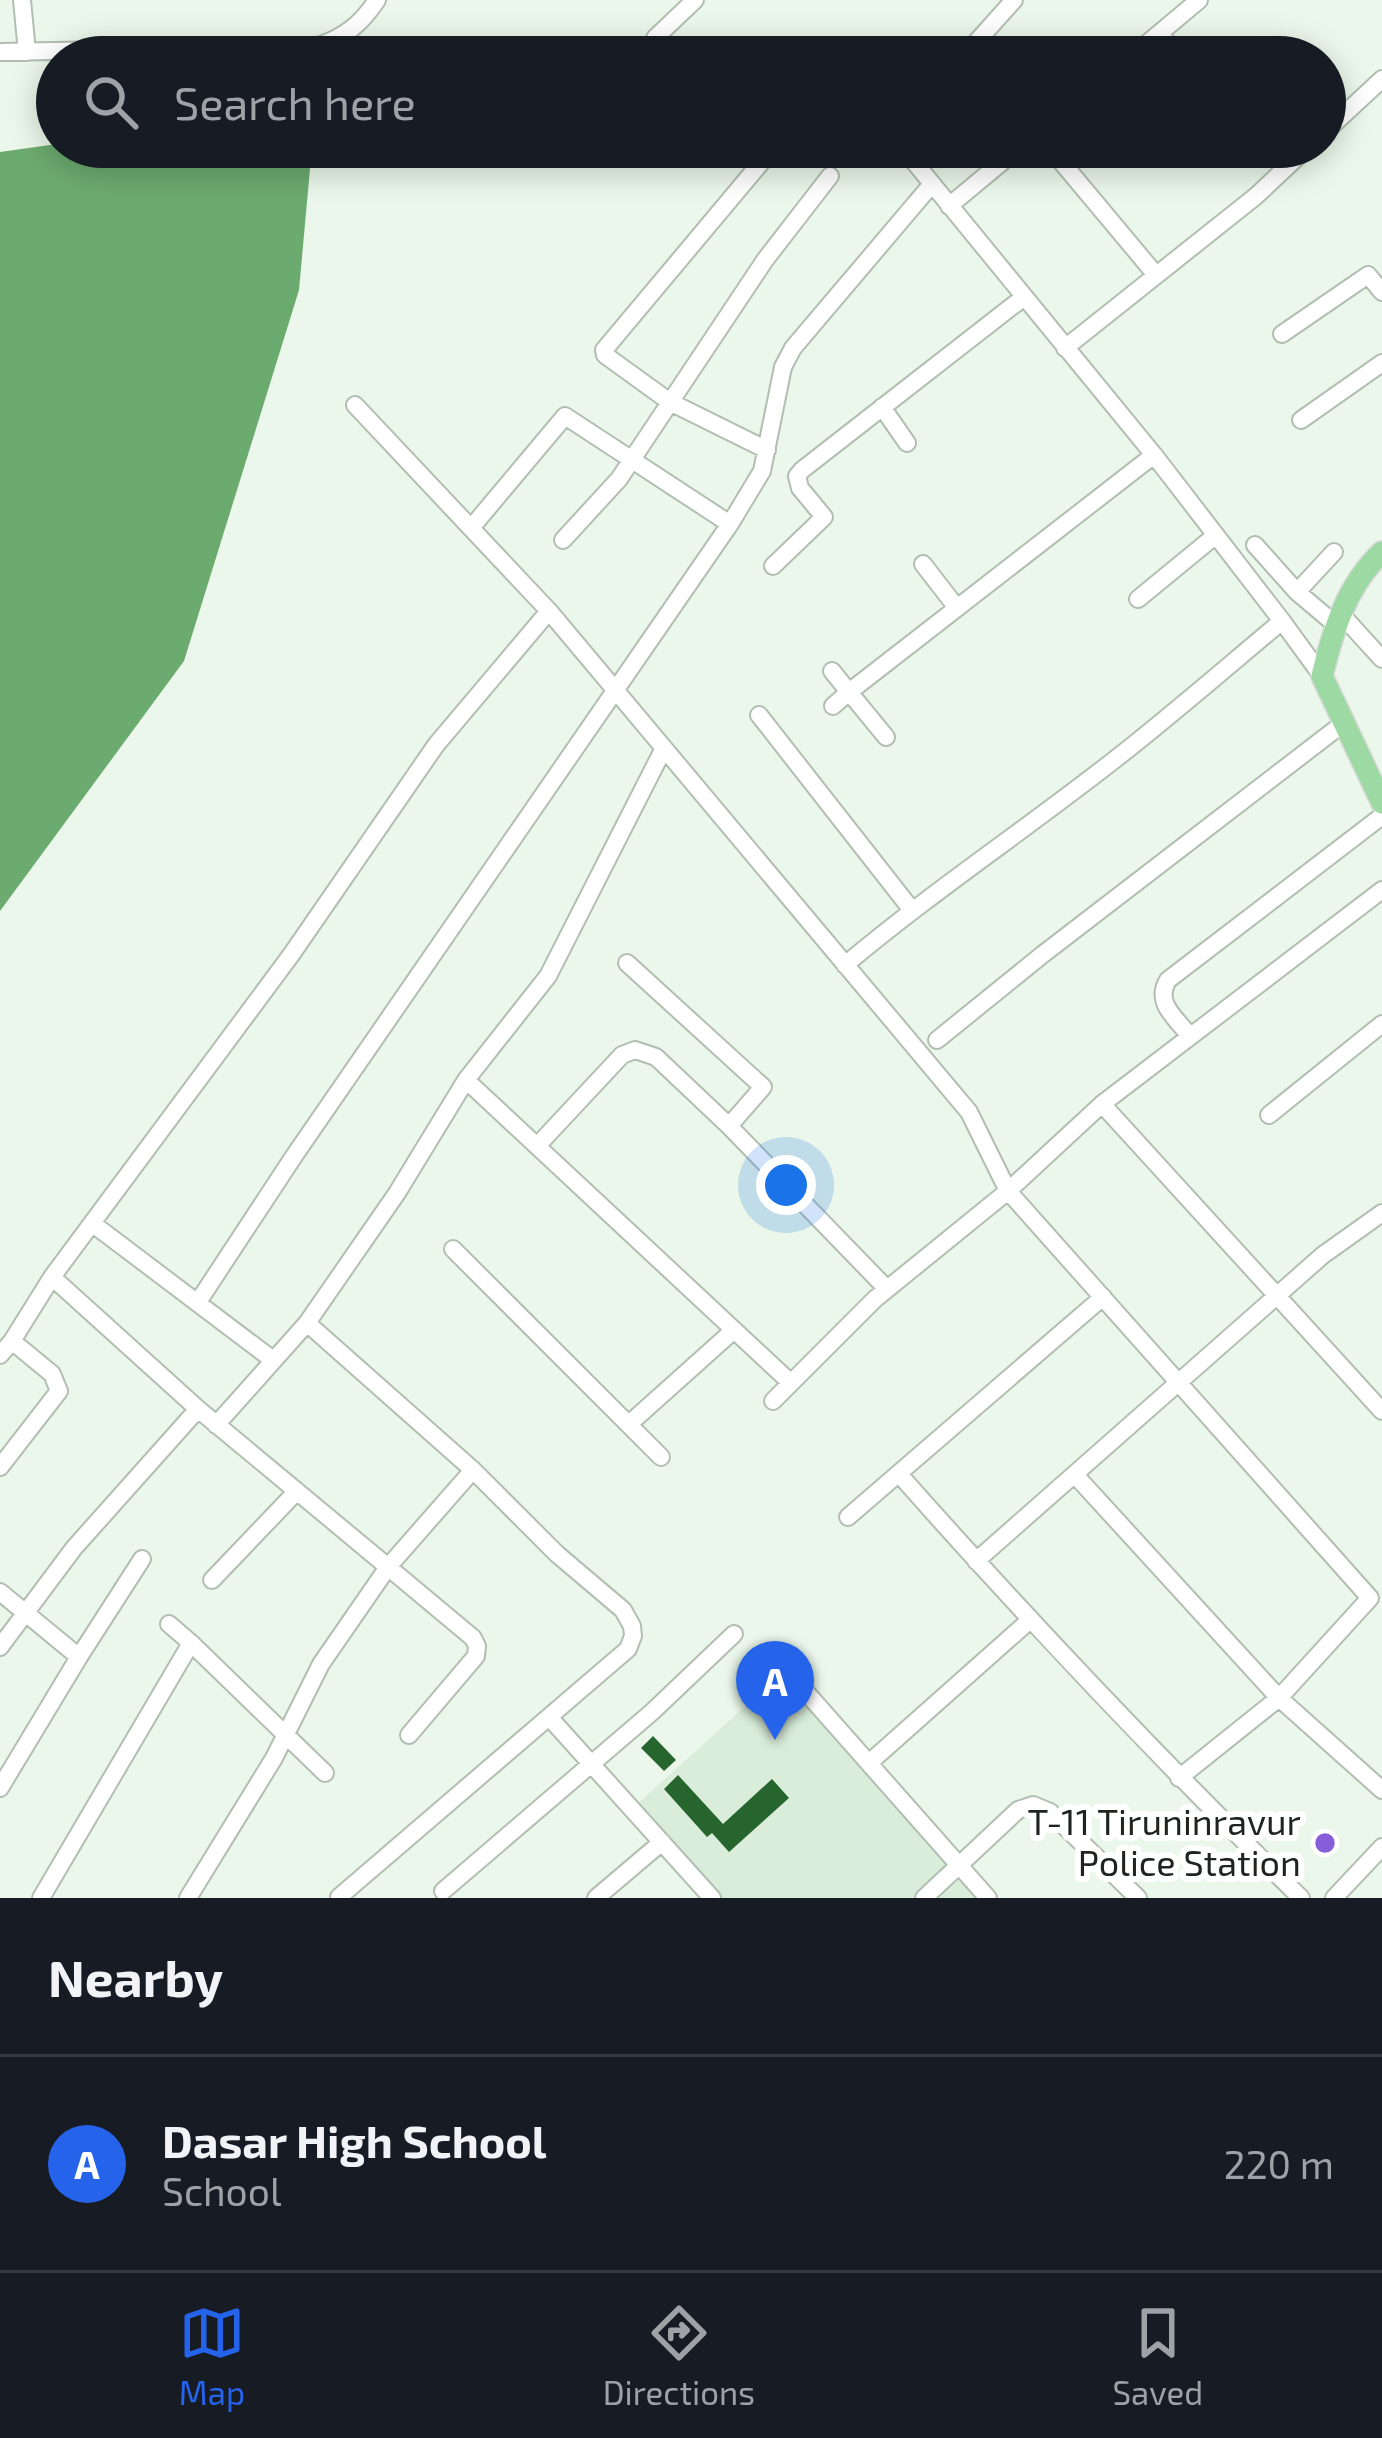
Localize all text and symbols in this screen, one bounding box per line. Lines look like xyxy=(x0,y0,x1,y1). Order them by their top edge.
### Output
search box xyxy=(36,36,1346,168)
icon: search xyxy=(78,69,144,135)
text: Search here xyxy=(174,75,416,129)
your location xyxy=(756,1155,816,1215)
pin: A xyxy=(736,1641,814,1740)
place label: T-11 Tiruninravur Police Station xyxy=(1027,1799,1301,1883)
marker: T-11 Tiruninravur Police Station xyxy=(1312,1830,1338,1856)
text: Nearby xyxy=(48,1946,223,2007)
text: Dasar High School xyxy=(162,2113,547,2167)
text: A xyxy=(74,2140,100,2187)
text: 220 m xyxy=(1224,2140,1334,2187)
text: School xyxy=(162,2167,282,2214)
tab: Map xyxy=(179,2300,245,2412)
tab: Directions xyxy=(603,2300,755,2412)
tab: Saved xyxy=(1113,2300,1203,2412)

